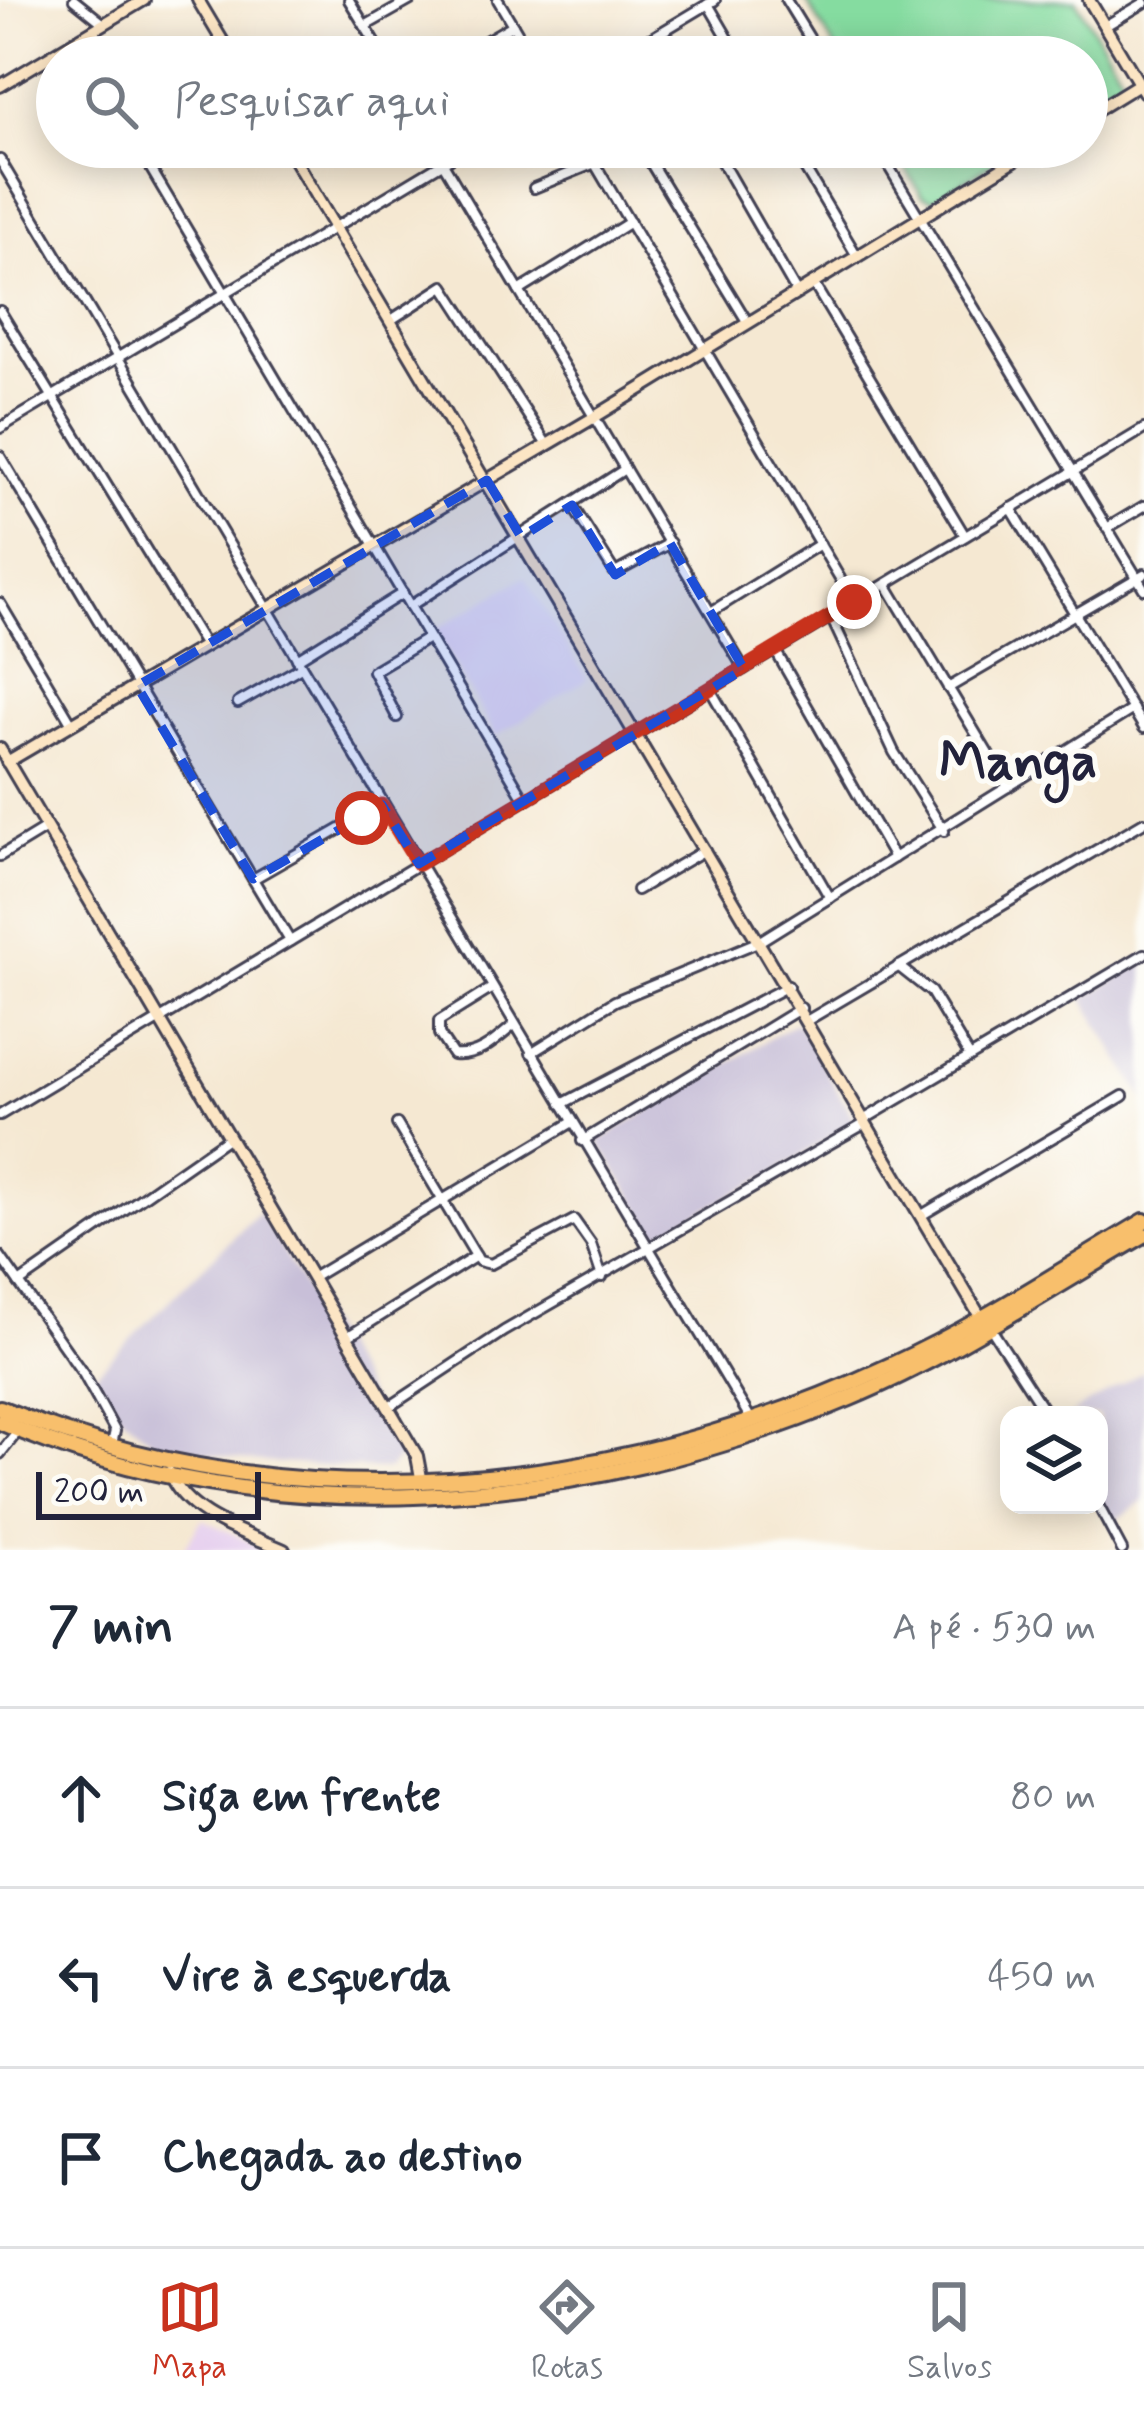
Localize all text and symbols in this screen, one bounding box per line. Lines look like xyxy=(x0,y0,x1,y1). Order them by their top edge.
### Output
search box xyxy=(36,36,1108,168)
icon: search xyxy=(78,69,144,135)
text: Pesquisar aqui xyxy=(174,73,450,132)
route end xyxy=(827,575,881,629)
district label: Manga xyxy=(939,728,1097,804)
route start xyxy=(335,791,389,845)
map controls xyxy=(1000,1406,1108,1514)
button: layers xyxy=(1000,1406,1108,1514)
scale bar xyxy=(36,1466,261,1519)
text: 200 m xyxy=(54,1471,144,1515)
text: 7 min xyxy=(48,1595,174,1661)
text: A pé · 530 m xyxy=(892,1603,1096,1654)
icon: ahead xyxy=(48,1765,114,1831)
text: Siga em frente xyxy=(162,1768,441,1827)
text: 80 m xyxy=(1010,1772,1096,1823)
icon: left xyxy=(48,1945,114,2011)
text: Vire à esquerda xyxy=(162,1948,451,2007)
text: 450 m xyxy=(988,1952,1096,2003)
icon: arrive xyxy=(48,2125,114,2191)
text: Chegada ao destino xyxy=(162,2128,522,2187)
tab: Mapa xyxy=(152,2274,227,2390)
tab: Rotas xyxy=(531,2274,603,2390)
tab: Salvos xyxy=(907,2274,992,2390)

